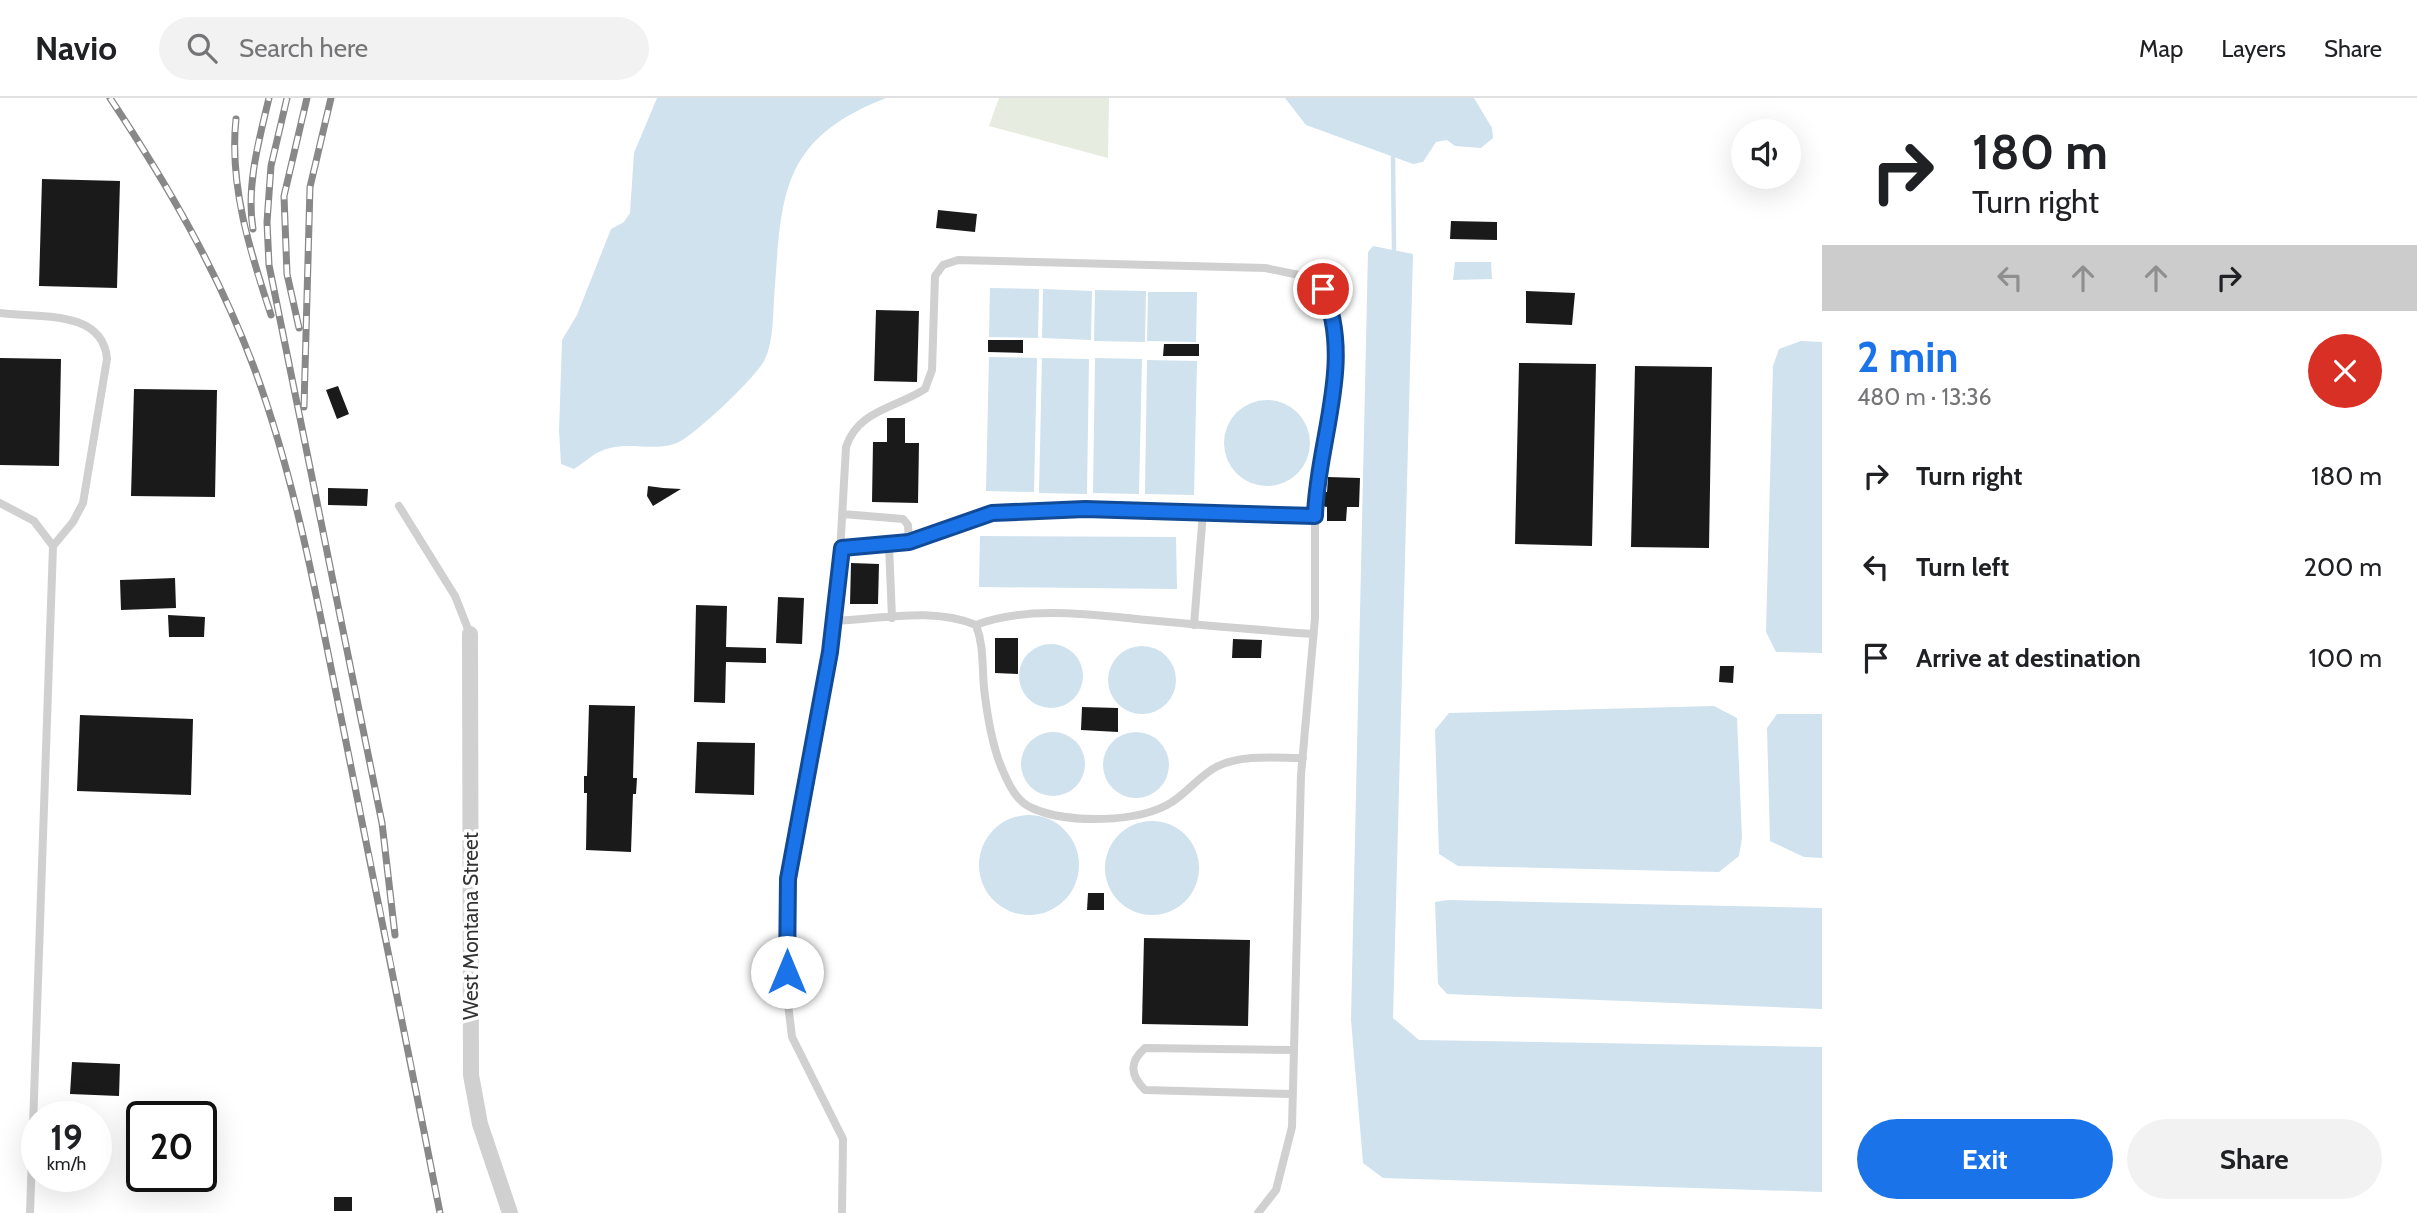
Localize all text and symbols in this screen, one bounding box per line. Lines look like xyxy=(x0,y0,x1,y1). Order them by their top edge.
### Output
search box xyxy=(159,17,649,80)
text: Navio xyxy=(35,28,117,68)
icon: search xyxy=(183,29,221,67)
text: Search here xyxy=(239,32,368,64)
text: Map xyxy=(2139,34,2183,63)
text: Layers xyxy=(2221,34,2286,63)
text: Share xyxy=(2324,34,2382,63)
map controls xyxy=(1731,119,1801,189)
button: sound xyxy=(1731,119,1801,189)
text: 180 m xyxy=(1972,122,2108,181)
icon: right xyxy=(1857,126,1948,217)
text: Turn right xyxy=(1972,182,2099,221)
pin xyxy=(1293,259,1353,319)
icon: left xyxy=(1991,259,2029,297)
icon: ahead xyxy=(2064,259,2102,297)
icon: ahead xyxy=(2137,259,2175,297)
icon: right xyxy=(2210,259,2248,297)
icon: arrive xyxy=(1304,270,1342,308)
text: 2 min xyxy=(1857,331,1958,383)
button: close xyxy=(2308,334,2382,408)
text: 480 m · 13:36 xyxy=(1857,383,1992,411)
icon: right xyxy=(1857,457,1895,495)
text: Turn right xyxy=(1916,460,2022,492)
text: 180 m xyxy=(2311,460,2382,492)
icon: left xyxy=(1857,548,1895,586)
text: Turn left xyxy=(1916,551,2009,583)
text: 200 m xyxy=(2303,551,2382,583)
icon: arrive xyxy=(1857,639,1895,677)
text: Arrive at destination xyxy=(1916,642,2141,674)
text: 100 m xyxy=(2309,642,2382,674)
street label: West Montana Street xyxy=(458,832,483,1020)
position arrow xyxy=(750,935,824,1009)
speed limit sign: 20 xyxy=(126,1101,217,1192)
text: 19 xyxy=(50,1116,83,1159)
button: Exit xyxy=(1857,1119,2113,1199)
button: Share xyxy=(2127,1119,2382,1199)
text: km/h xyxy=(47,1153,86,1175)

